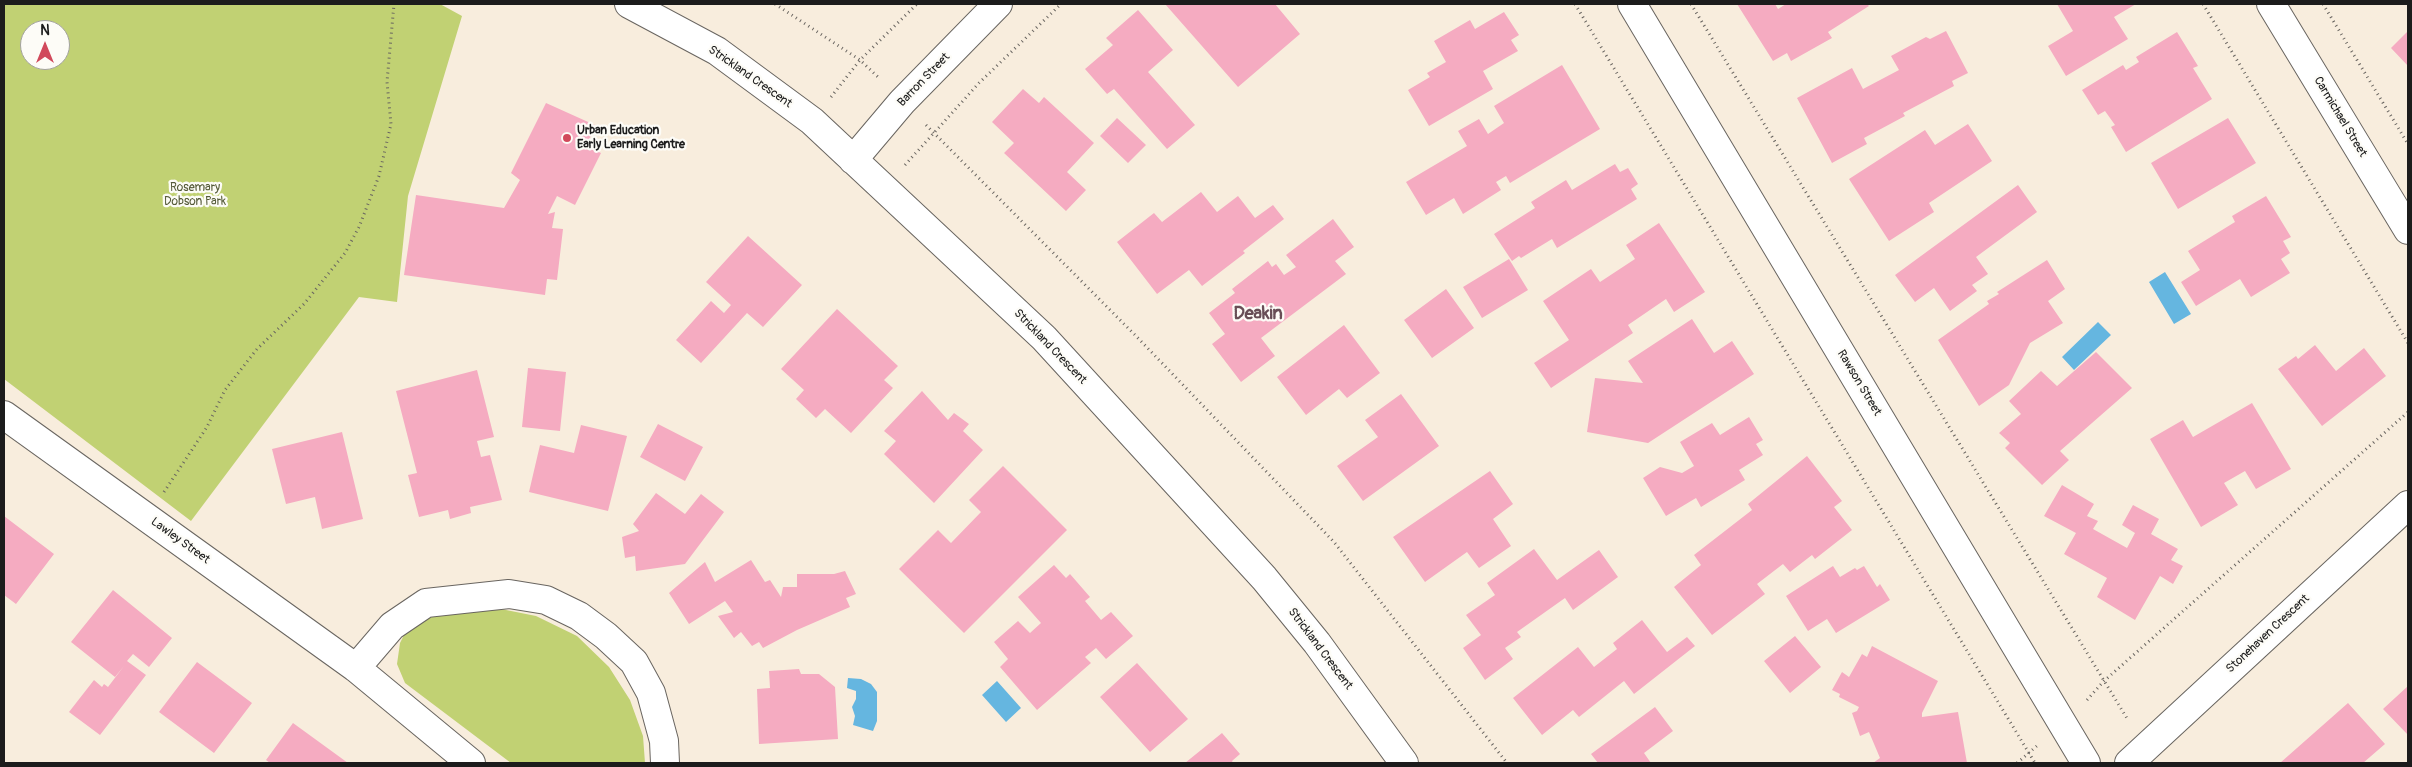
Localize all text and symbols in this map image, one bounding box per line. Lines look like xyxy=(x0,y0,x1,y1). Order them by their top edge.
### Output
north arrow xyxy=(20,20,70,70)
text: N xyxy=(40,22,50,39)
street label: Strickland Crescent xyxy=(705,43,795,111)
street label: Barron Street xyxy=(895,50,953,110)
street label: Carmichael Street xyxy=(2310,74,2370,160)
place label: Urban Education Early Learning Centre xyxy=(577,124,685,152)
marker: Urban Education Early Learning Centre xyxy=(561,132,573,144)
park label: Rosemary Dobson Park xyxy=(164,181,226,209)
district label: Deakin xyxy=(1233,303,1283,325)
street label: Strickland Crescent xyxy=(1011,306,1089,388)
street label: Rawson Street xyxy=(1834,347,1884,419)
street label: Lawley Street xyxy=(148,515,212,567)
street label: Stonehaven Crescent xyxy=(2223,592,2313,676)
street label: Strickland Crescent xyxy=(1285,605,1355,693)

